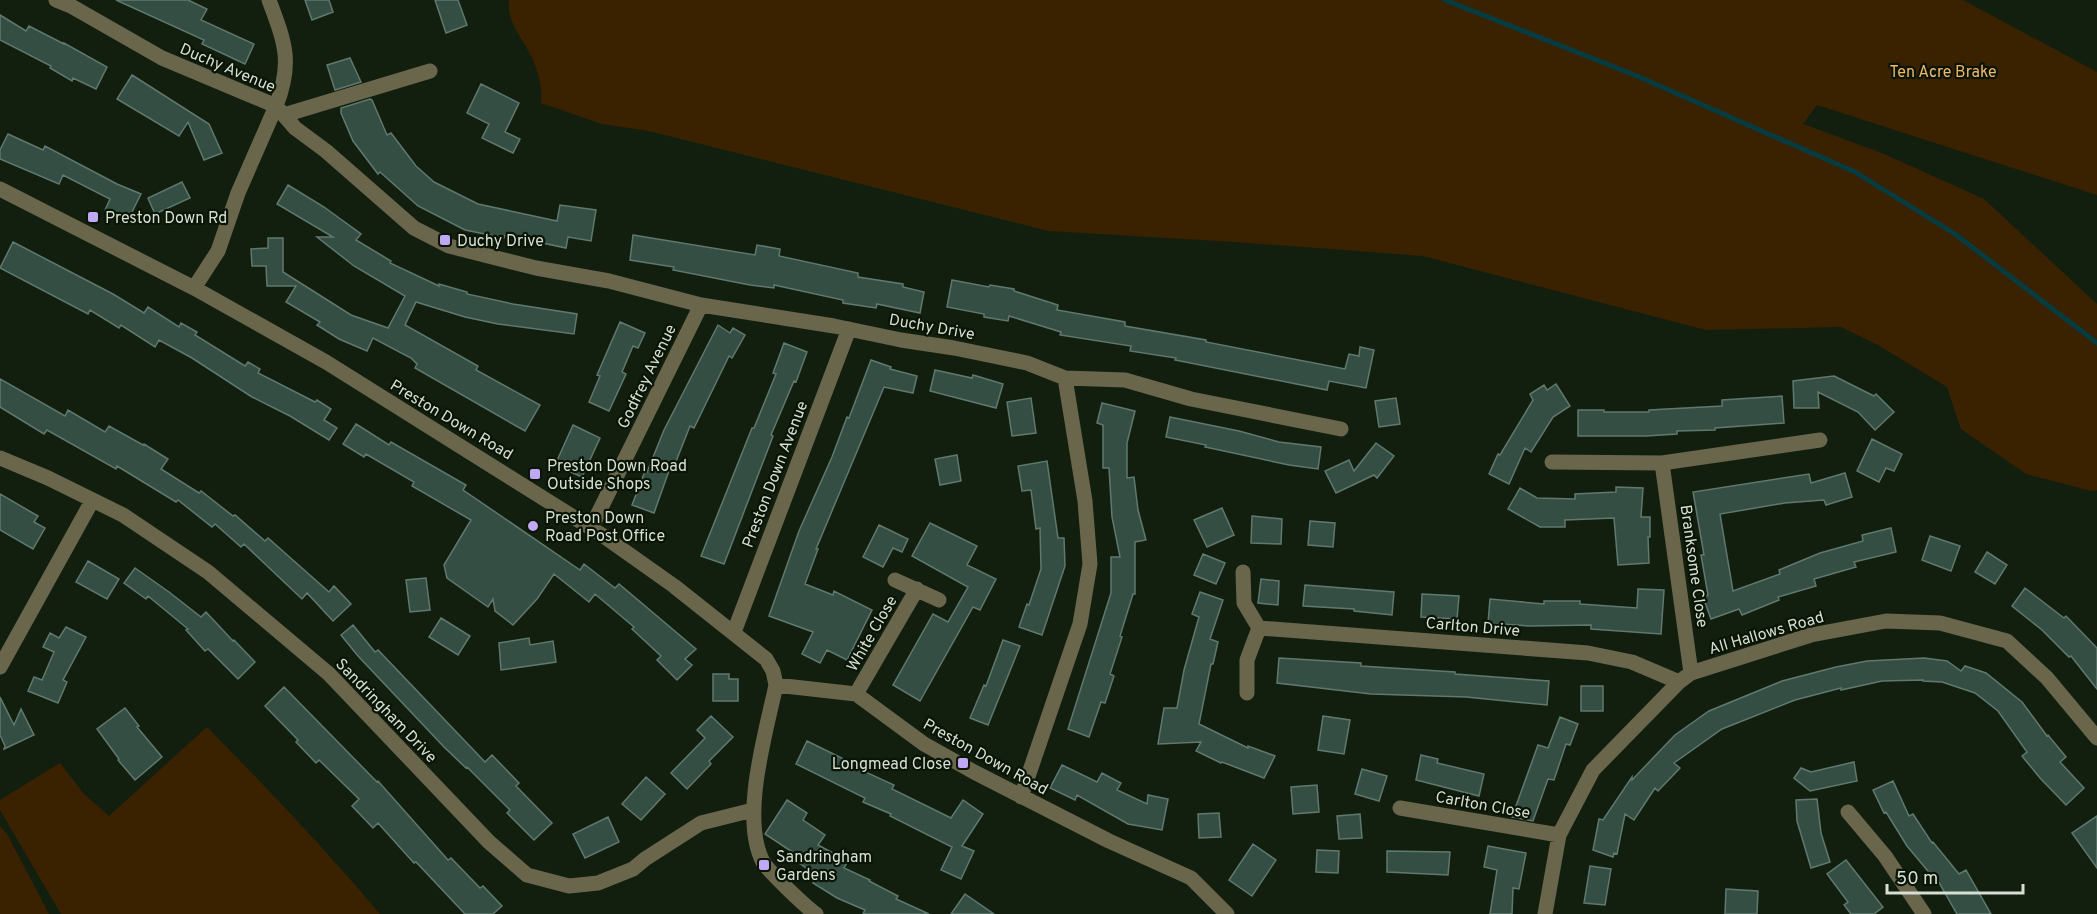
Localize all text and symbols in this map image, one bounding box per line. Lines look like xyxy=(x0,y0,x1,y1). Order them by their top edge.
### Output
street label: Duchy Avenue xyxy=(176,40,278,98)
park label: Ten Acre Brake xyxy=(1889,63,1997,83)
place label: Preston Down Rd xyxy=(105,209,227,229)
marker: Preston Down Rd xyxy=(86,210,100,224)
place label: Duchy Drive xyxy=(457,232,544,252)
marker: Duchy Drive xyxy=(438,233,452,247)
street label: Duchy Drive xyxy=(887,311,976,345)
street label: Godfrey Avenue xyxy=(614,321,682,432)
street label: Preston Down Road xyxy=(386,376,516,465)
street label: Preston Down Avenue xyxy=(739,398,813,551)
place label: Preston Down Road Outside Shops xyxy=(547,457,687,495)
marker: Preston Down Road Outside Shops xyxy=(528,467,542,481)
street label: Branksome Close xyxy=(1674,504,1712,629)
place label: Preston Down Road Post Office xyxy=(545,509,665,547)
marker: Preston Down Road Post Office xyxy=(526,519,540,533)
street label: White Close xyxy=(843,593,902,675)
street label: All Hallows Road xyxy=(1707,608,1826,660)
street label: Carlton Drive xyxy=(1425,614,1521,642)
street label: Sandringham Drive xyxy=(330,655,441,768)
street label: Preston Down Road xyxy=(919,715,1051,800)
place label: Longmead Close xyxy=(832,755,951,775)
marker: Longmead Close xyxy=(956,756,970,770)
street label: Carlton Close xyxy=(1434,788,1532,824)
place label: Sandringham Gardens xyxy=(776,848,872,886)
scale bar xyxy=(1887,857,2024,895)
marker: Sandringham Gardens xyxy=(757,858,771,872)
text: 50 m xyxy=(1896,868,1938,891)

